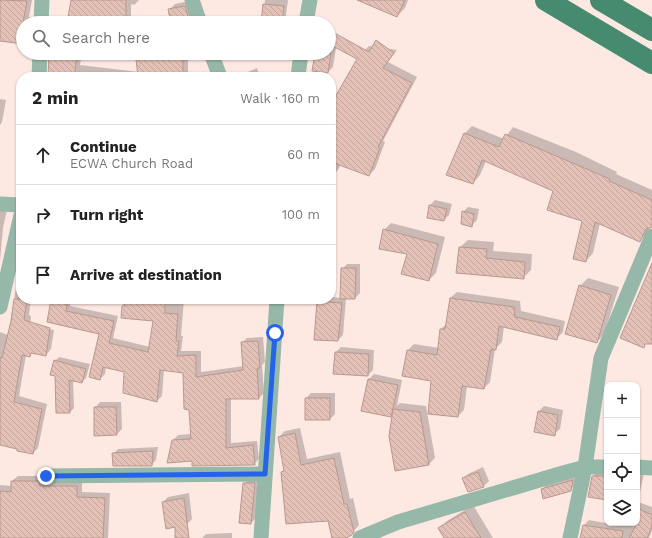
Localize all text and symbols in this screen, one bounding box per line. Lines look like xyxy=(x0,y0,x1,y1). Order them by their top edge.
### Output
search box xyxy=(16,16,336,60)
icon: search xyxy=(30,27,52,49)
text: Search here xyxy=(62,29,150,47)
text: 2 min xyxy=(32,88,78,108)
text: Walk · 160 m xyxy=(240,91,320,106)
text: Continue xyxy=(70,138,137,156)
icon: ahead xyxy=(32,144,54,166)
text: 60 m xyxy=(287,147,320,162)
text: ECWA Church Road xyxy=(70,156,193,171)
icon: right xyxy=(32,204,54,226)
text: Turn right xyxy=(70,206,143,224)
text: 100 m xyxy=(282,207,320,222)
icon: arrive xyxy=(32,264,54,286)
text: Arrive at destination xyxy=(70,266,222,284)
route start xyxy=(266,324,284,342)
map controls xyxy=(604,382,640,526)
button: + xyxy=(604,382,640,418)
button: − xyxy=(604,418,640,454)
button: locate xyxy=(604,454,640,490)
route end xyxy=(37,467,55,485)
button: layers xyxy=(604,490,640,526)

